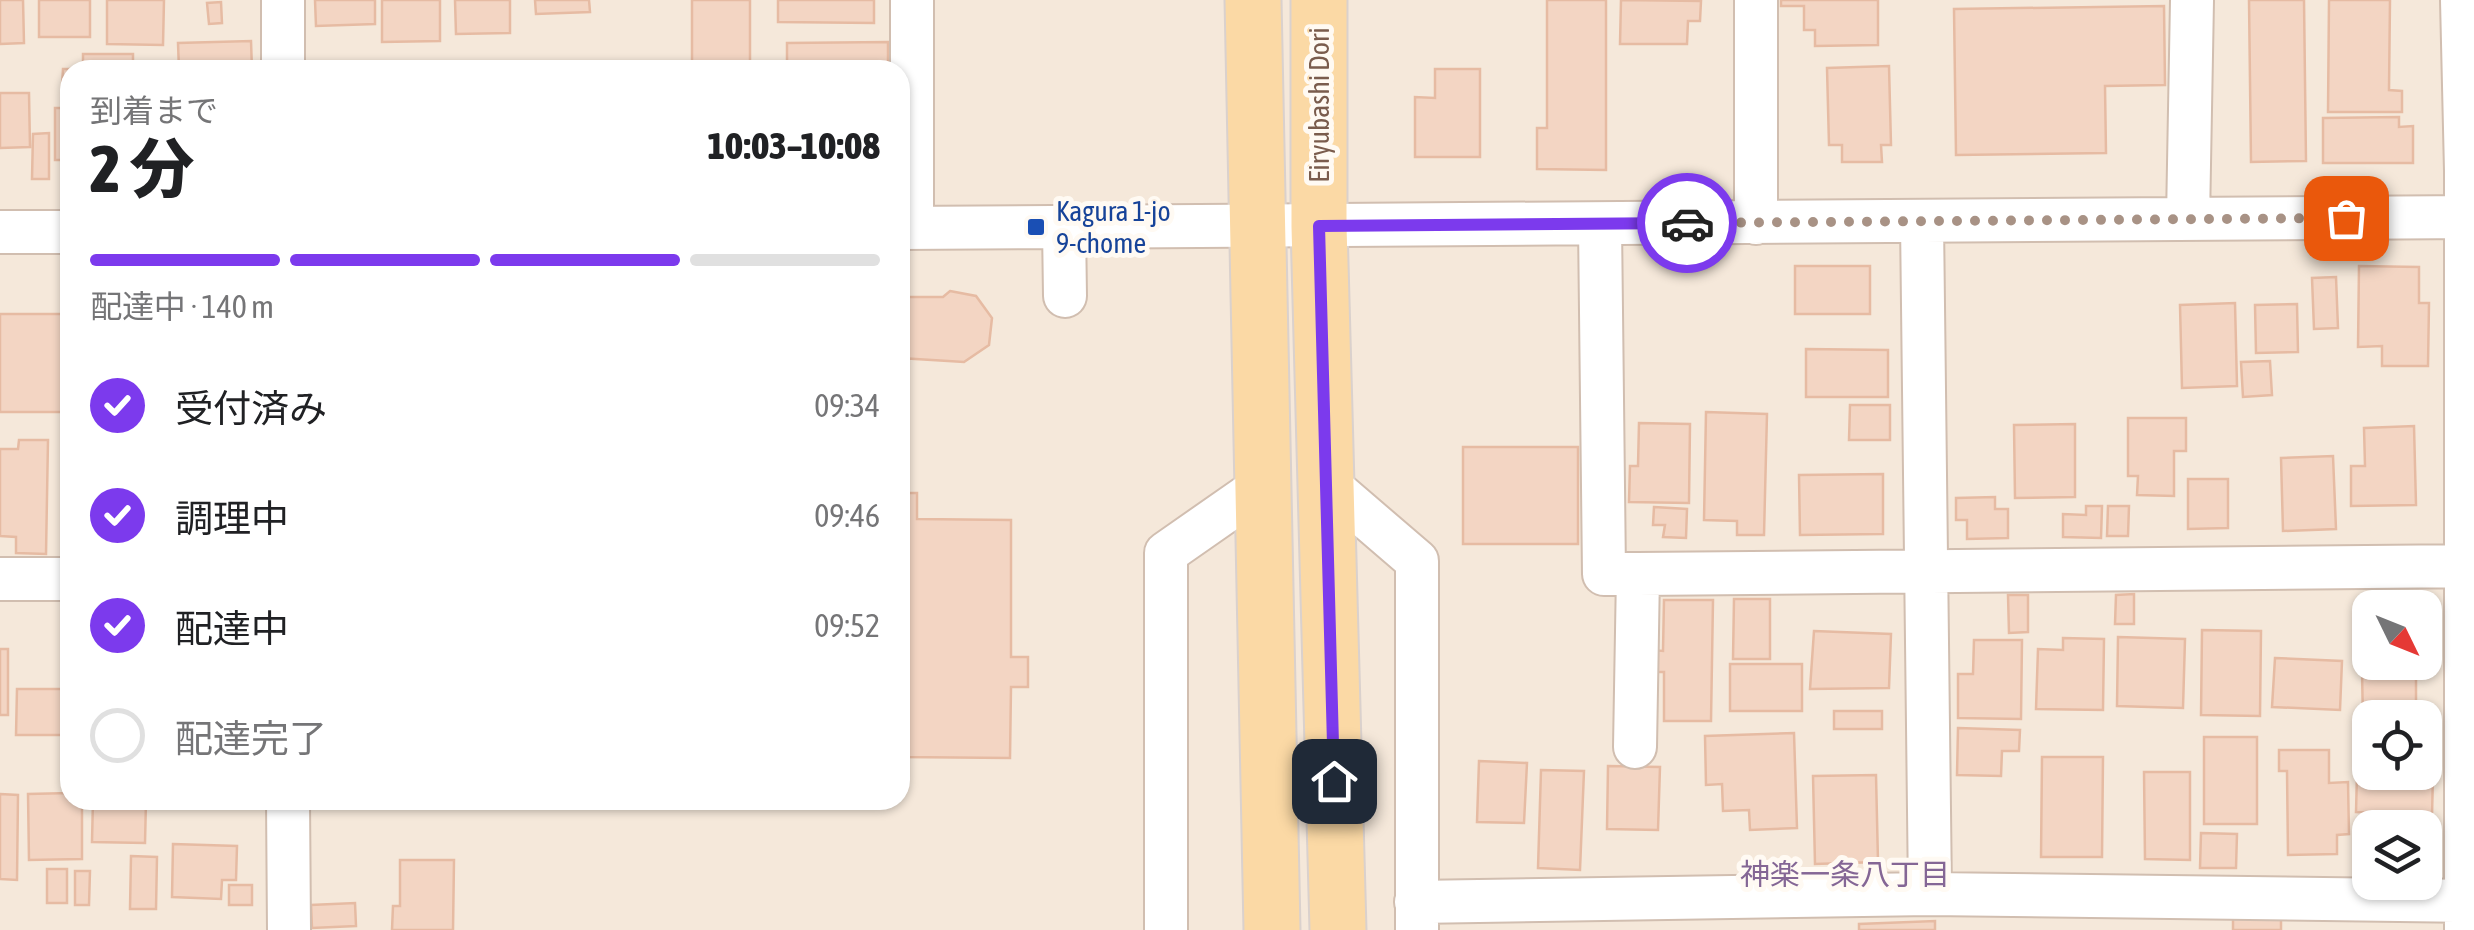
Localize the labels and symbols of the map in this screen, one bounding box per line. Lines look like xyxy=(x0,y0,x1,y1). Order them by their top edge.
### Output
street label: Eiryubashi Dori xyxy=(1303,27,1335,183)
courier xyxy=(1637,173,1737,273)
pin xyxy=(2304,176,2389,261)
place label: Kagura 1-jo 9-chome xyxy=(1056,195,1171,259)
marker: Kagura 1-jo 9-chome xyxy=(1025,216,1047,238)
north arrow xyxy=(2352,590,2442,680)
pin xyxy=(1292,739,1377,824)
district label: 神楽一条八丁目 xyxy=(1740,857,1950,891)

